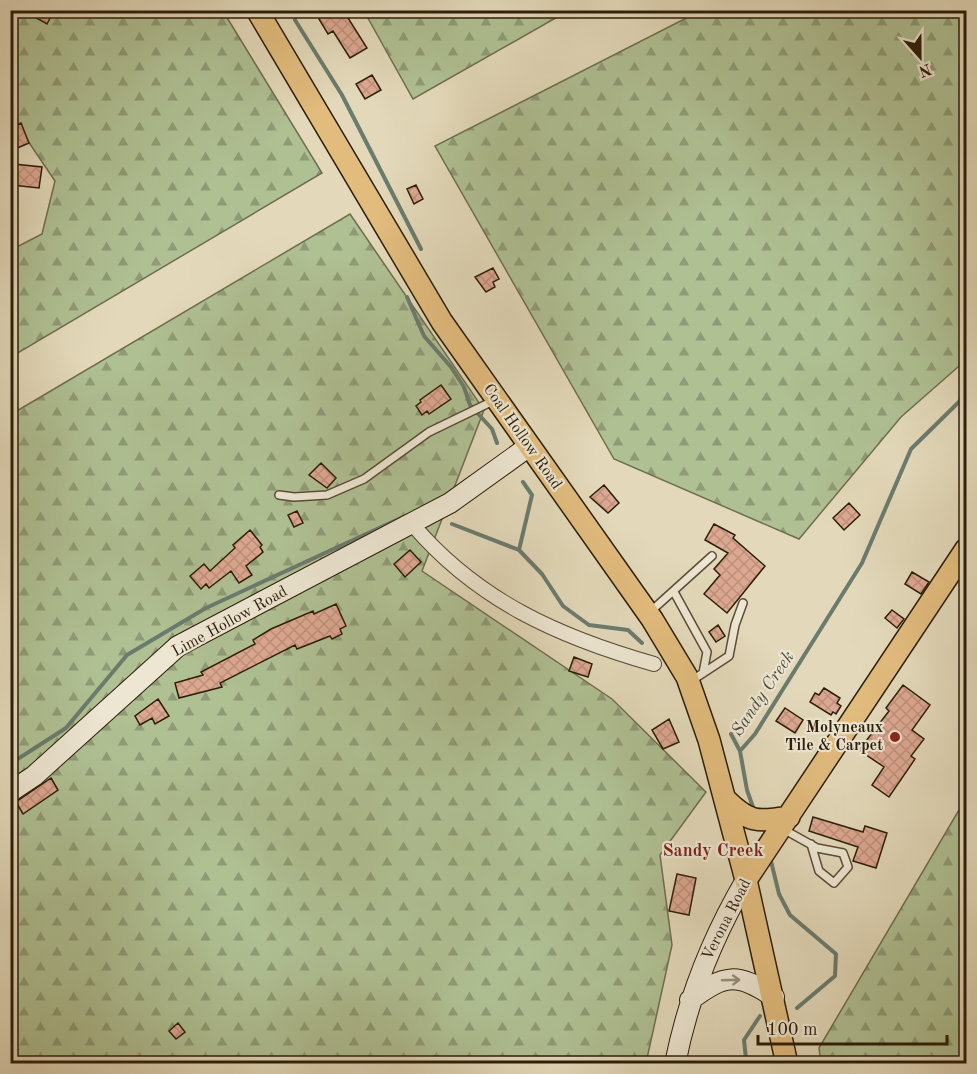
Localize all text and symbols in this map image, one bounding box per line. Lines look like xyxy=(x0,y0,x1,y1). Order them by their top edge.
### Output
north arrow xyxy=(890,27,950,87)
text: N xyxy=(915,59,933,79)
street label: Coal Hollow Road xyxy=(480,381,564,493)
street label: Lime Hollow Road xyxy=(170,584,290,660)
water label: Sandy Creek xyxy=(728,648,798,740)
place label: Molyneaux Tile & Carpet xyxy=(785,720,883,754)
marker: Molyneaux Tile & Carpet xyxy=(888,730,902,744)
district label: Sandy Creek xyxy=(662,842,764,860)
street label: Verona Road xyxy=(700,877,754,963)
one-way arrow xyxy=(721,974,741,985)
scale bar xyxy=(758,1008,947,1046)
text: 100 m xyxy=(767,1021,818,1039)

